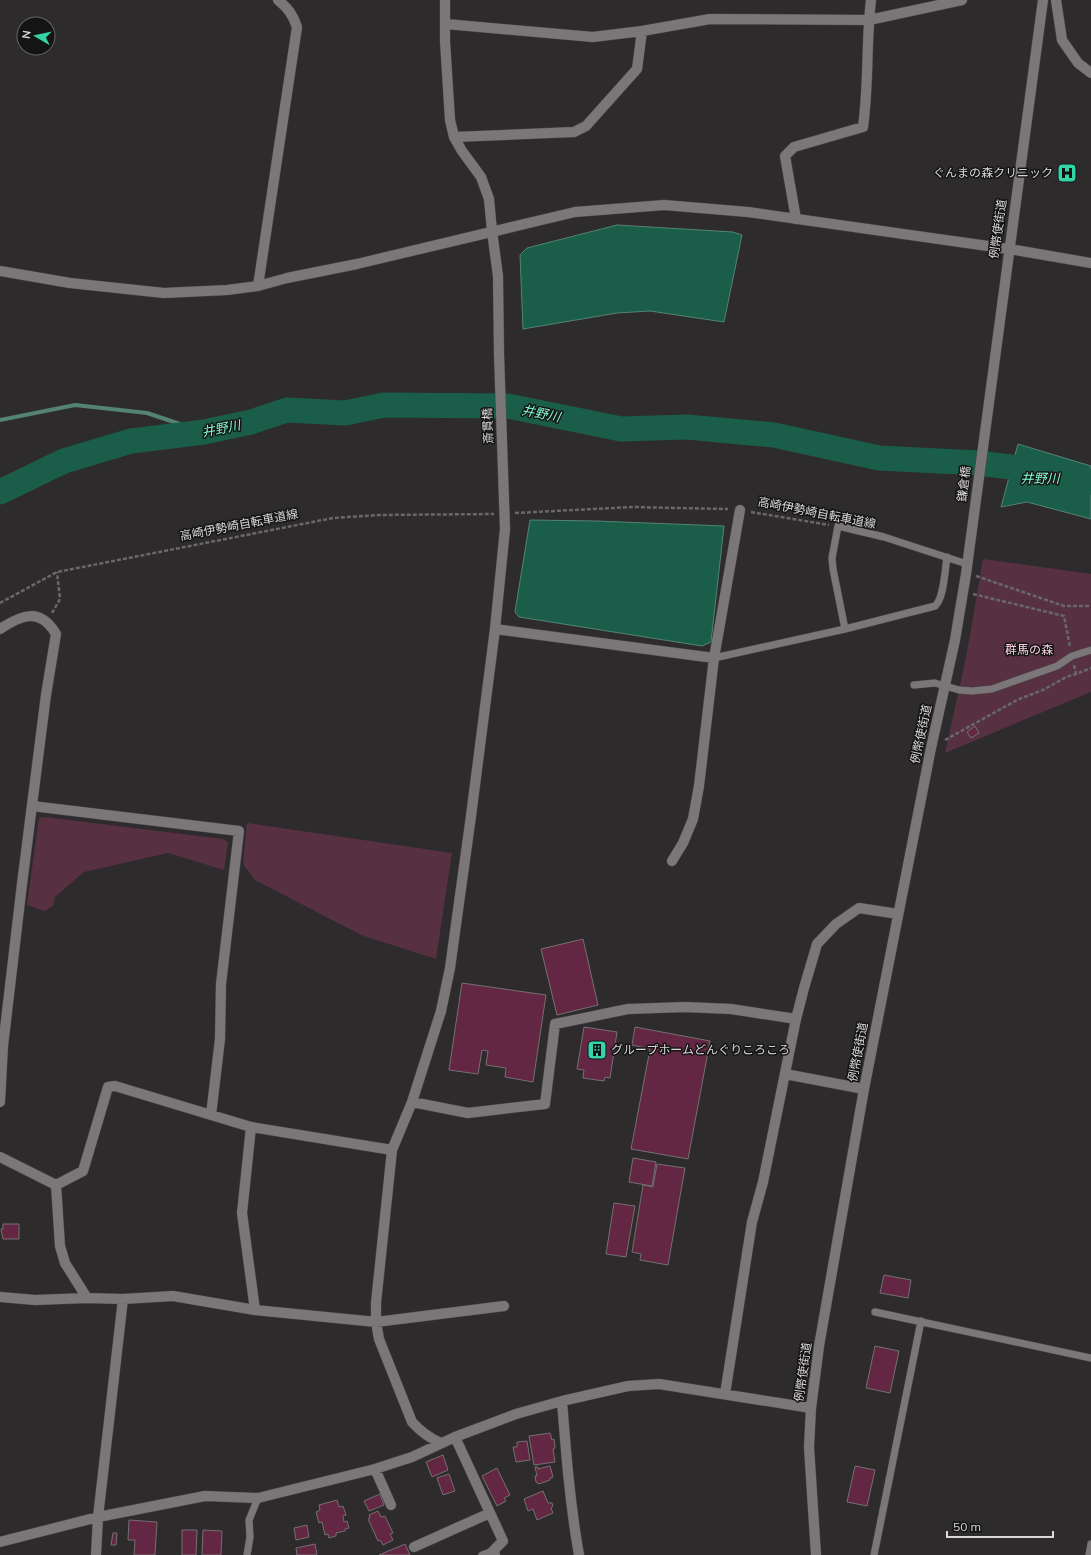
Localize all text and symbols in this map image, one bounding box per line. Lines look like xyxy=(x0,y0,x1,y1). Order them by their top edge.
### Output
north arrow xyxy=(16,16,56,56)
text: N xyxy=(19,29,34,40)
hospital icon: ぐんまの森クリニック xyxy=(1056,162,1078,184)
place label: ぐんまの森クリニック xyxy=(933,165,1053,180)
street label: 例幣使街道 xyxy=(986,198,1009,260)
water label: 井野川 xyxy=(520,401,564,425)
street label: 斎貫橋 xyxy=(479,408,496,444)
water label: 井野川 xyxy=(200,416,244,440)
street label: 鎌倉橋 xyxy=(954,465,973,503)
water label: 井野川 xyxy=(1020,470,1061,486)
street label: 高崎伊勢崎自転車道線 xyxy=(757,494,877,531)
street label: 高崎伊勢崎自転車道線 xyxy=(179,506,299,543)
park label: 群馬の森 xyxy=(1005,642,1053,657)
street label: 例幣使街道 xyxy=(907,703,934,765)
street label: 例幣使街道 xyxy=(844,1021,871,1083)
building icon: グループホームどんぐりころころ xyxy=(586,1039,608,1061)
place label: グループホームどんぐりころころ xyxy=(611,1042,790,1057)
street label: 例幣使街道 xyxy=(791,1341,814,1403)
scale bar xyxy=(947,1513,1053,1539)
text: 50 m xyxy=(953,1519,981,1534)

